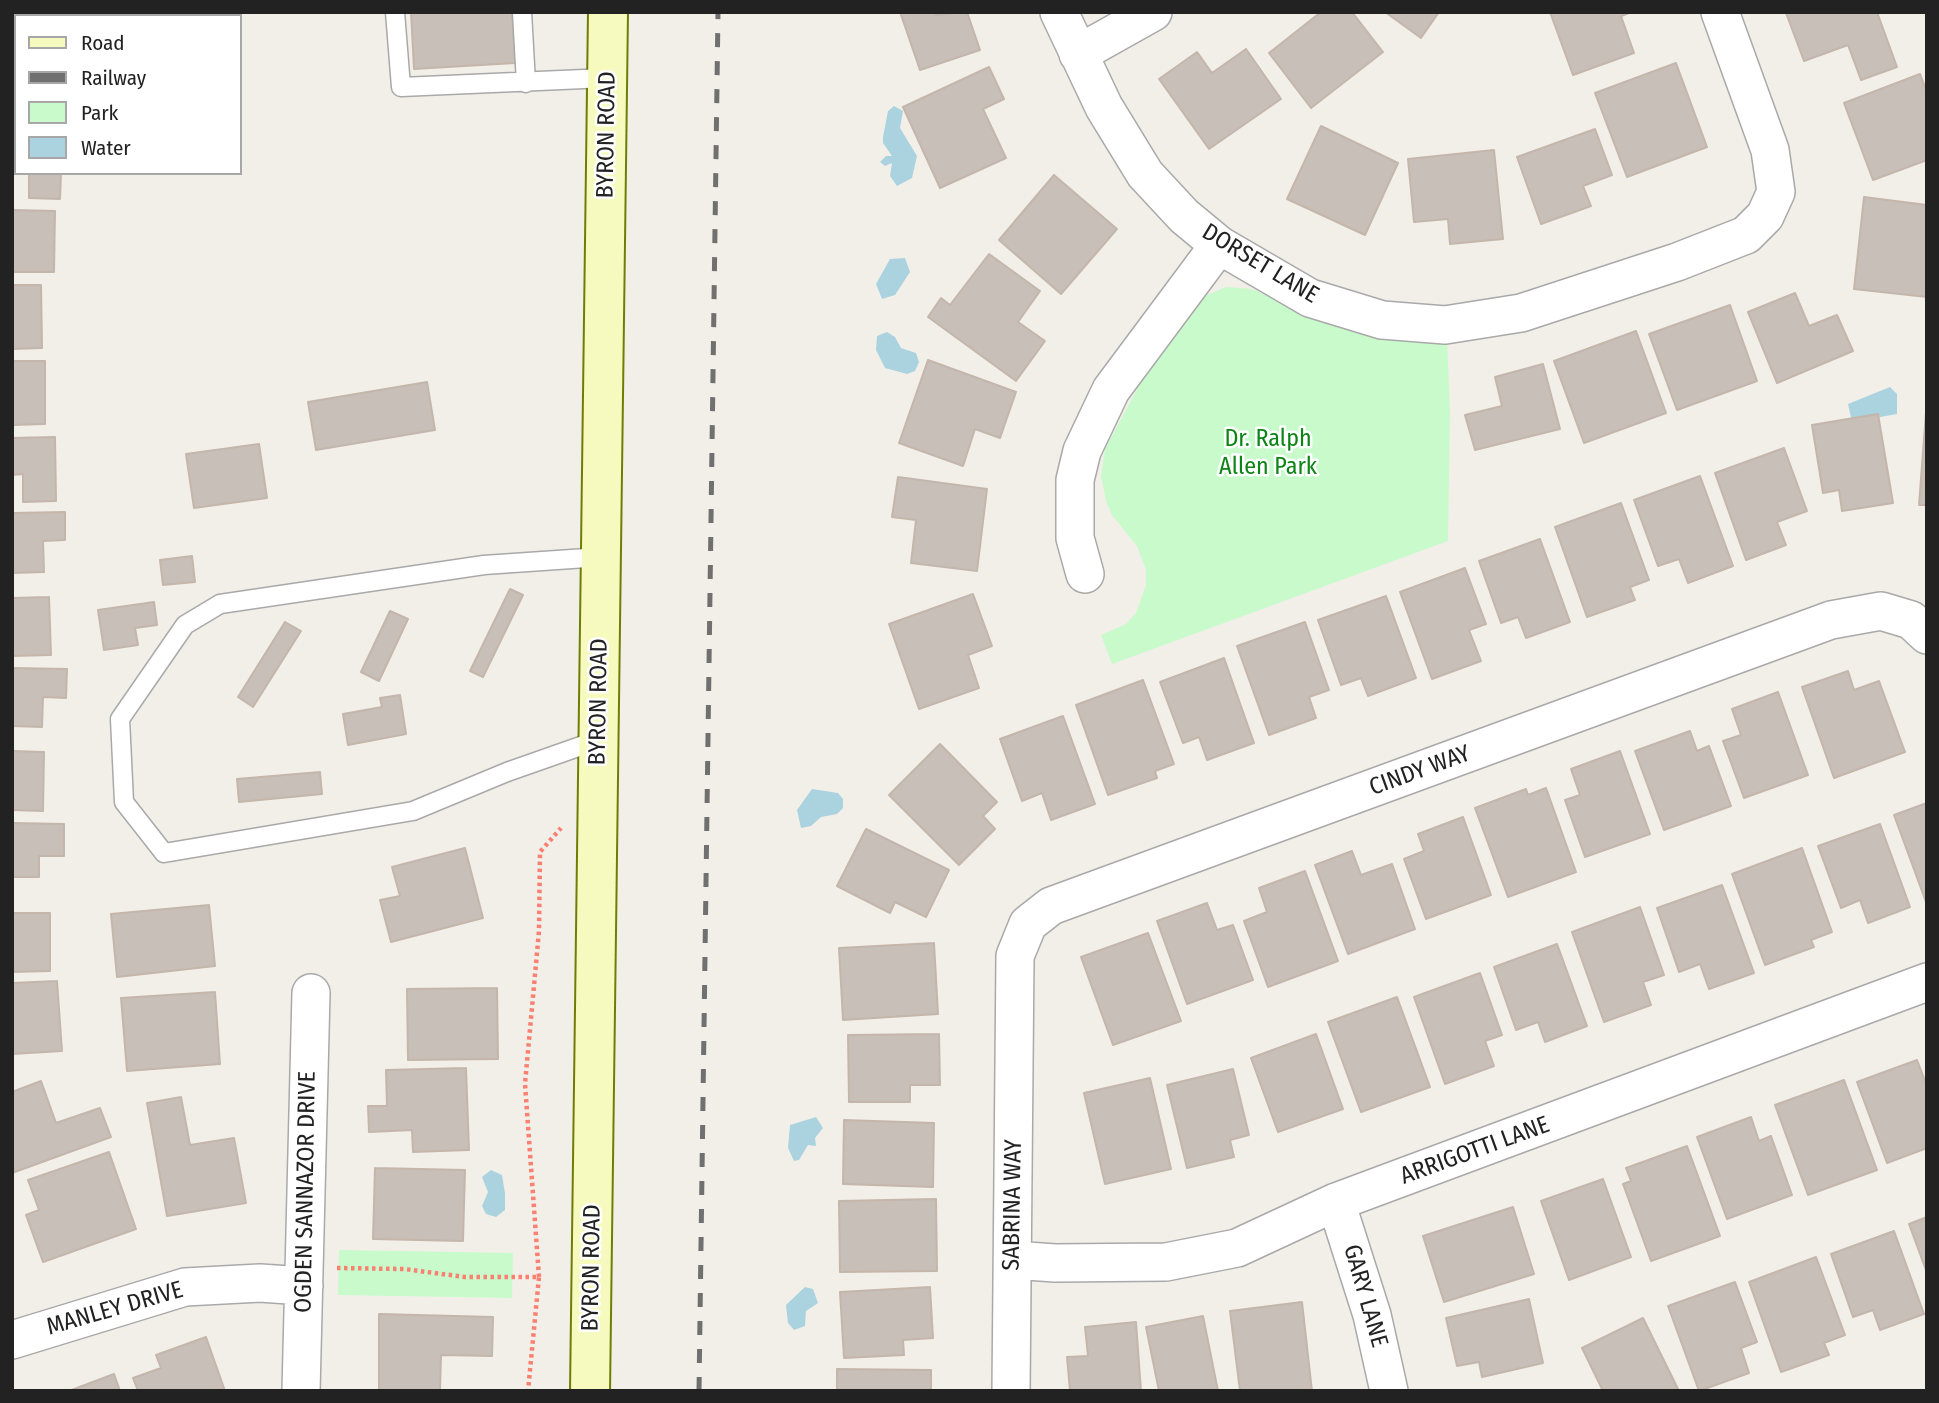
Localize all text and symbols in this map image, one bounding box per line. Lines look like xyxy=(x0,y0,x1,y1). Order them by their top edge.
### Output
legend xyxy=(14,14,242,175)
text: Road xyxy=(81,30,125,56)
text: Railway xyxy=(81,65,146,91)
street label: BYRON ROAD xyxy=(591,71,623,199)
text: Park xyxy=(81,100,118,126)
text: Water xyxy=(81,135,131,161)
street label: DORSET LANE xyxy=(1196,218,1324,310)
park label: Dr. Ralph Allen Park xyxy=(1219,425,1317,481)
street label: BYRON ROAD xyxy=(583,638,615,766)
street label: CINDY WAY xyxy=(1366,739,1474,803)
street label: OGDEN SANNAZOR DRIVE xyxy=(289,1071,323,1313)
street label: ARRIGOTTI LANE xyxy=(1397,1111,1553,1191)
street label: SABRINA WAY xyxy=(997,1139,1029,1271)
street label: BYRON ROAD xyxy=(576,1204,608,1332)
street label: GARY LANE xyxy=(1337,1241,1393,1351)
street label: MANLEY DRIVE xyxy=(44,1276,186,1342)

